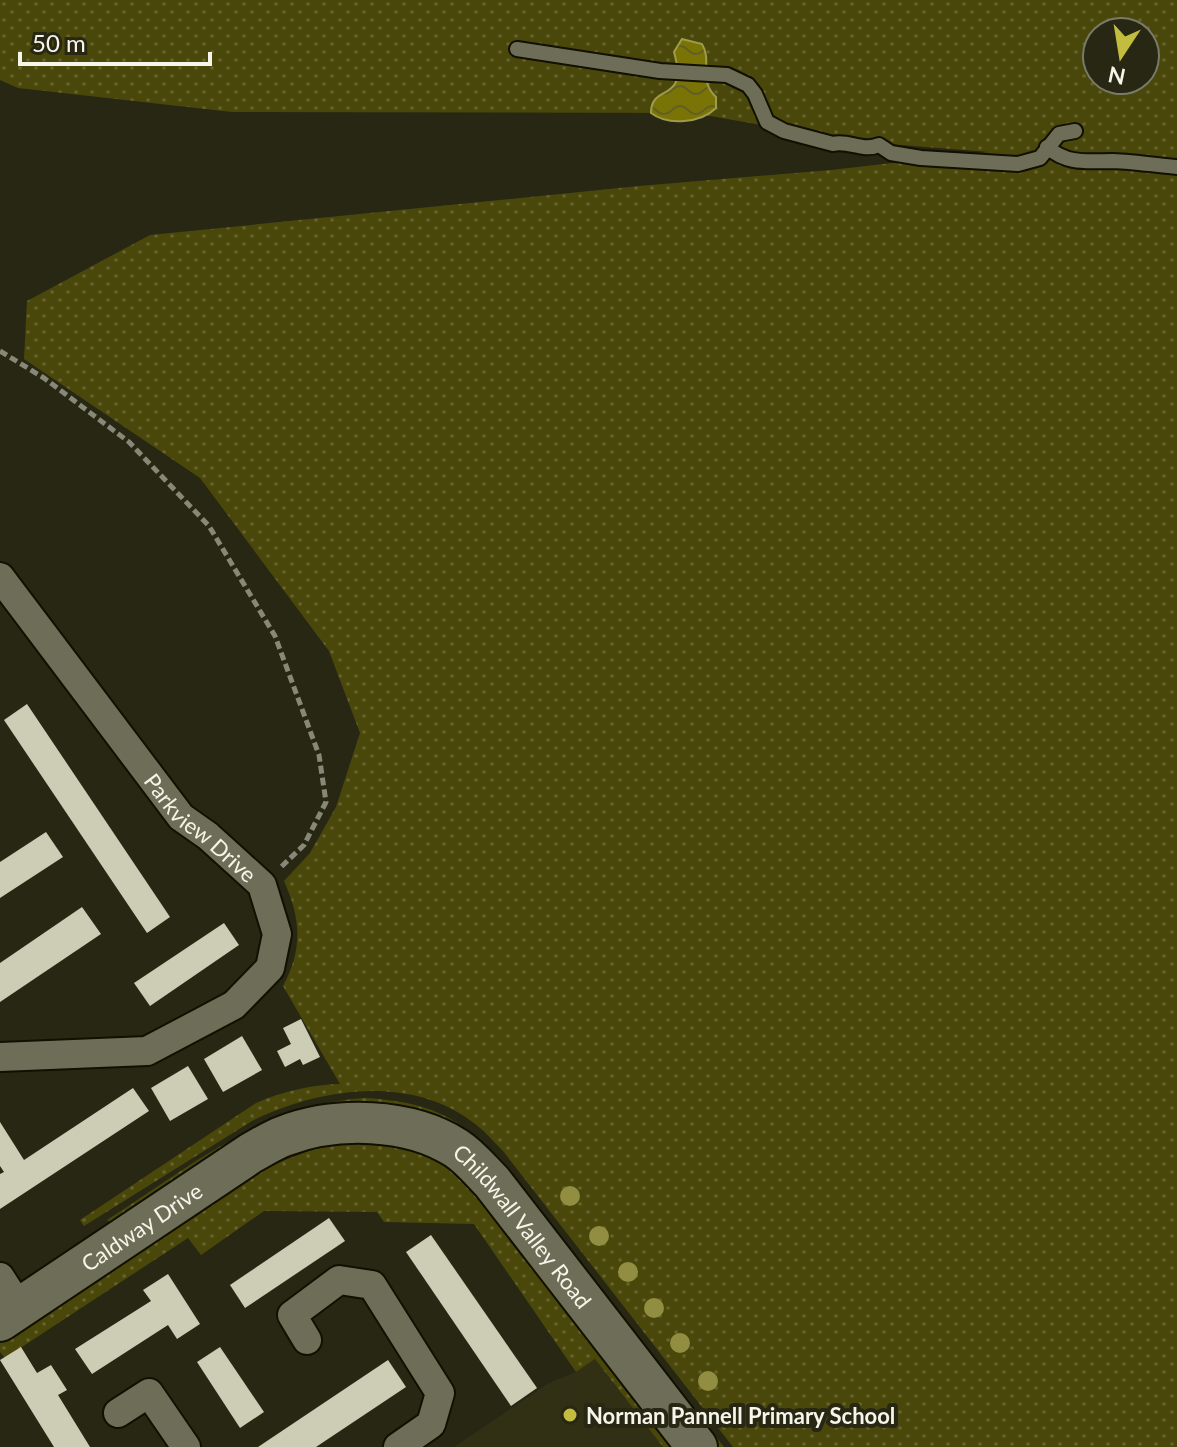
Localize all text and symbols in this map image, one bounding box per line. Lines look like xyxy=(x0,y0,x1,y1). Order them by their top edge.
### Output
scale bar xyxy=(20,16,210,66)
north arrow xyxy=(1081,16,1161,96)
text: 50 m xyxy=(32,28,86,57)
text: N xyxy=(1106,61,1128,91)
street label: Parkview Drive xyxy=(139,768,263,887)
street label: Childwall Valley Road xyxy=(448,1138,598,1313)
street label: Caldway Drive xyxy=(76,1176,207,1277)
place label: Norman Pannell Primary School xyxy=(586,1402,895,1429)
marker: Norman Pannell Primary School xyxy=(561,1406,579,1424)

